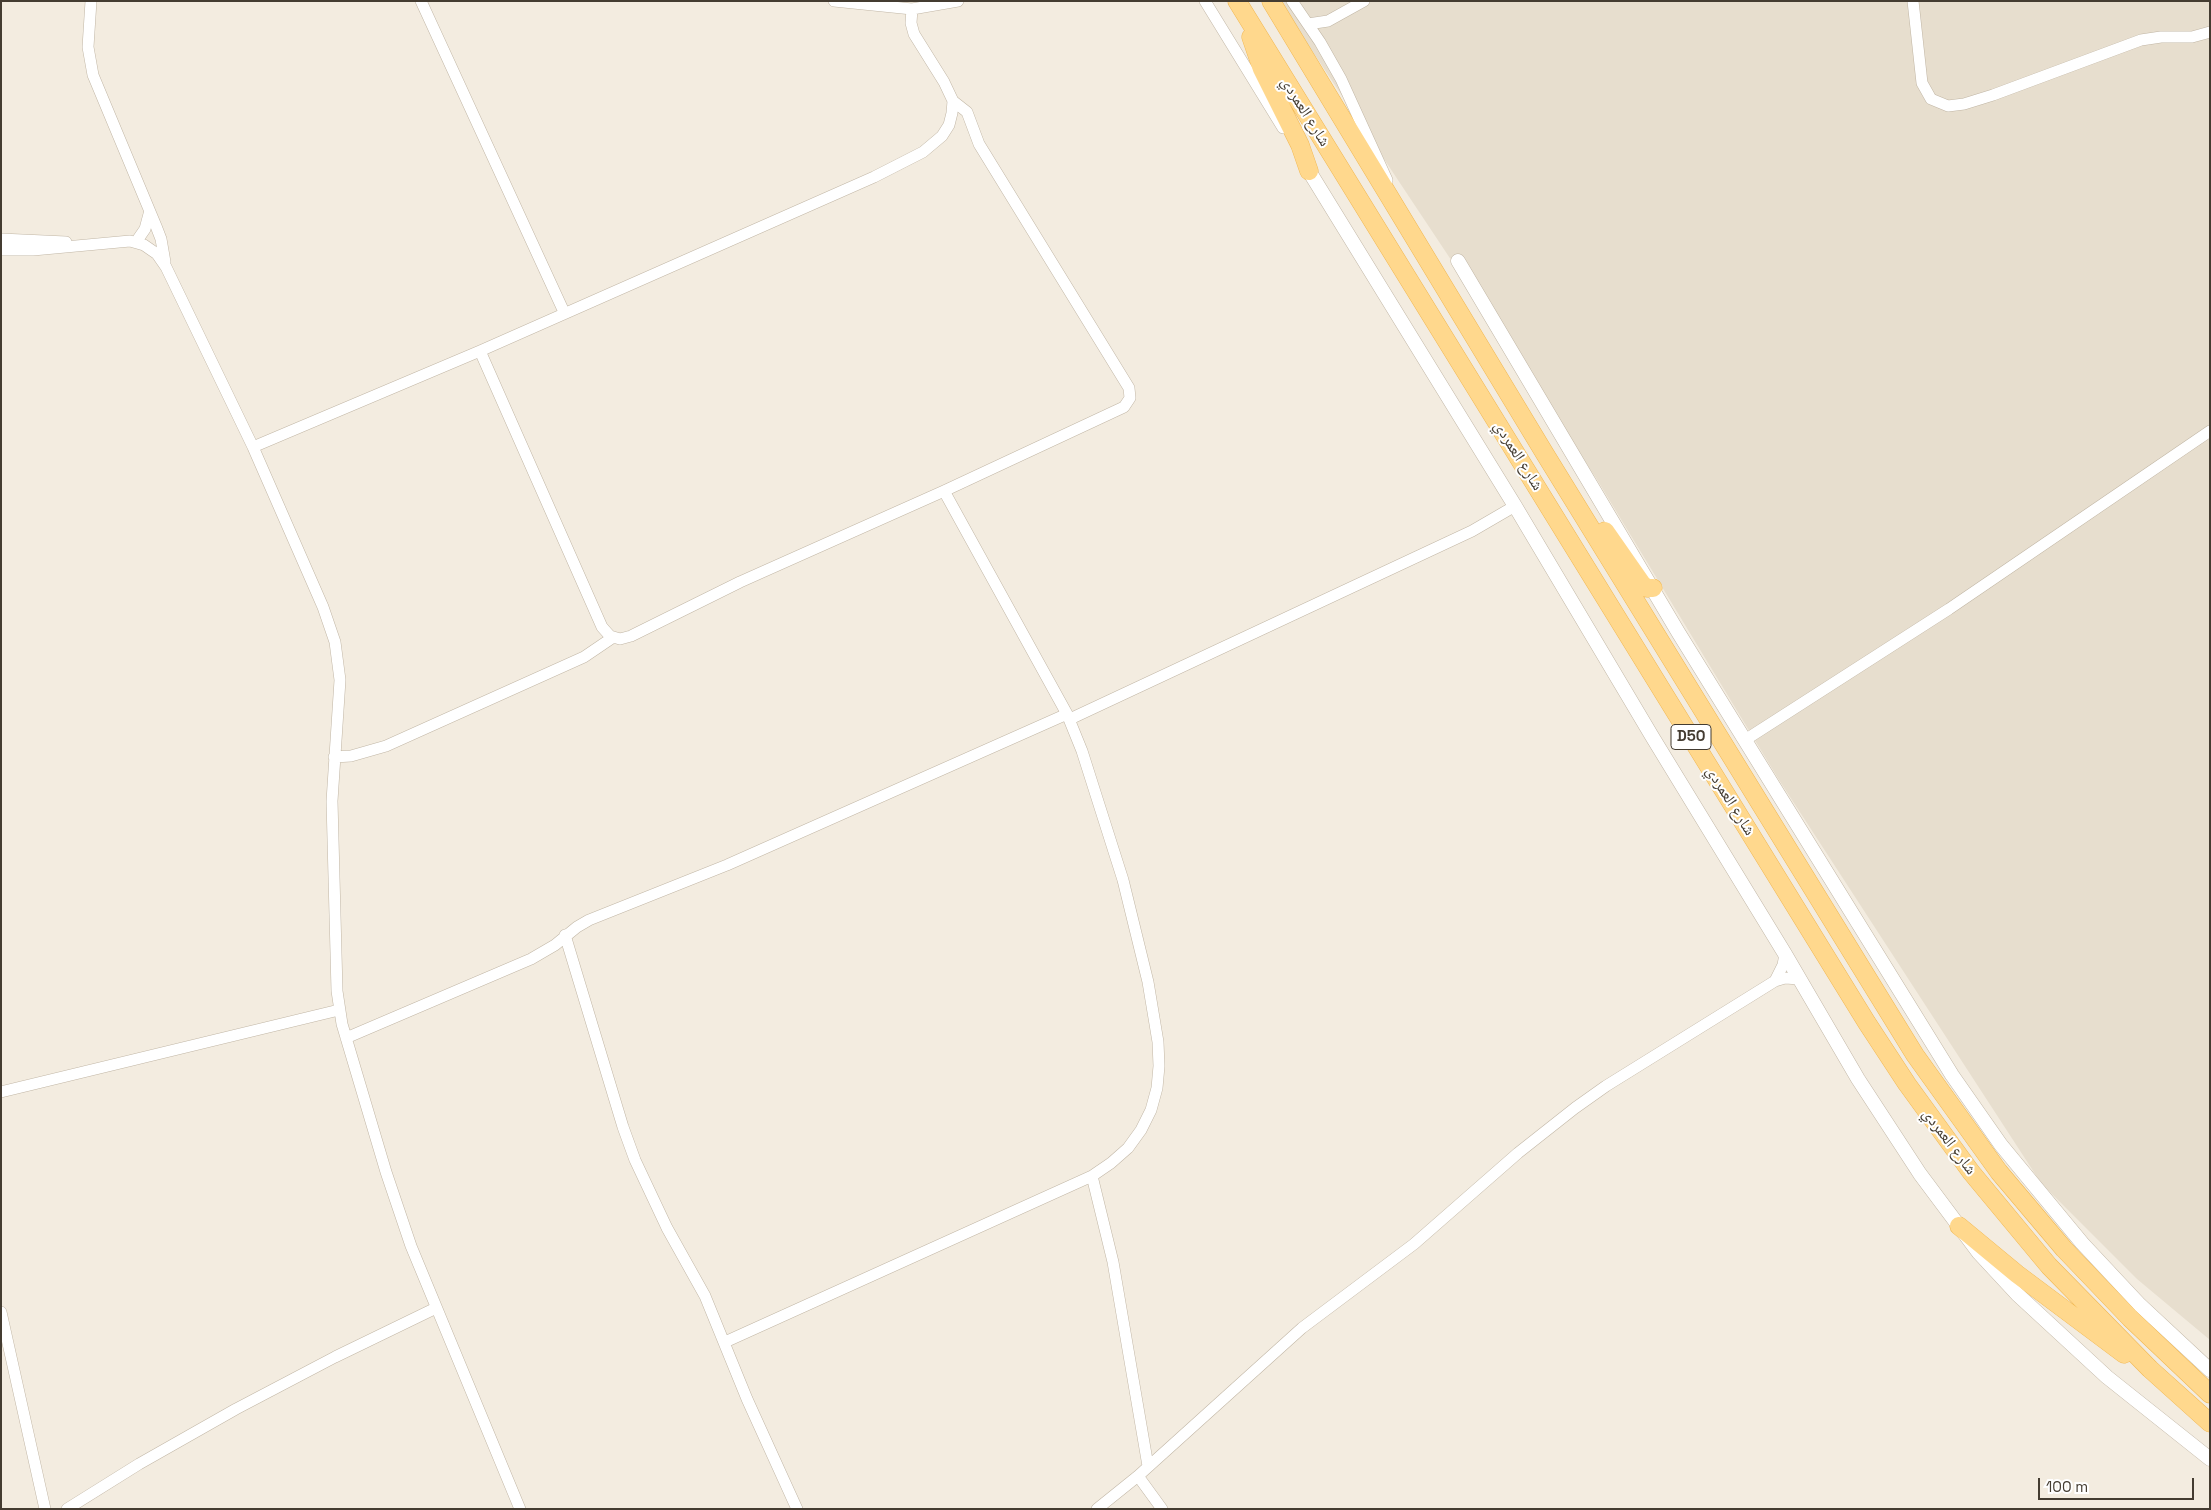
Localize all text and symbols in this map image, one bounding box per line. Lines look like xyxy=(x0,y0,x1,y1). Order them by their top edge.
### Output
street label: شارع العمردي xyxy=(1276,74,1334,150)
street label: شارع العمردي xyxy=(1489,418,1547,494)
road number: D50 xyxy=(1671,724,1711,750)
street label: شارع العمردي xyxy=(1701,763,1759,839)
street label: شارع العمردي xyxy=(1918,1105,1980,1179)
scale bar xyxy=(2041,1468,2197,1500)
text: 100 m xyxy=(2046,1477,2088,1496)

